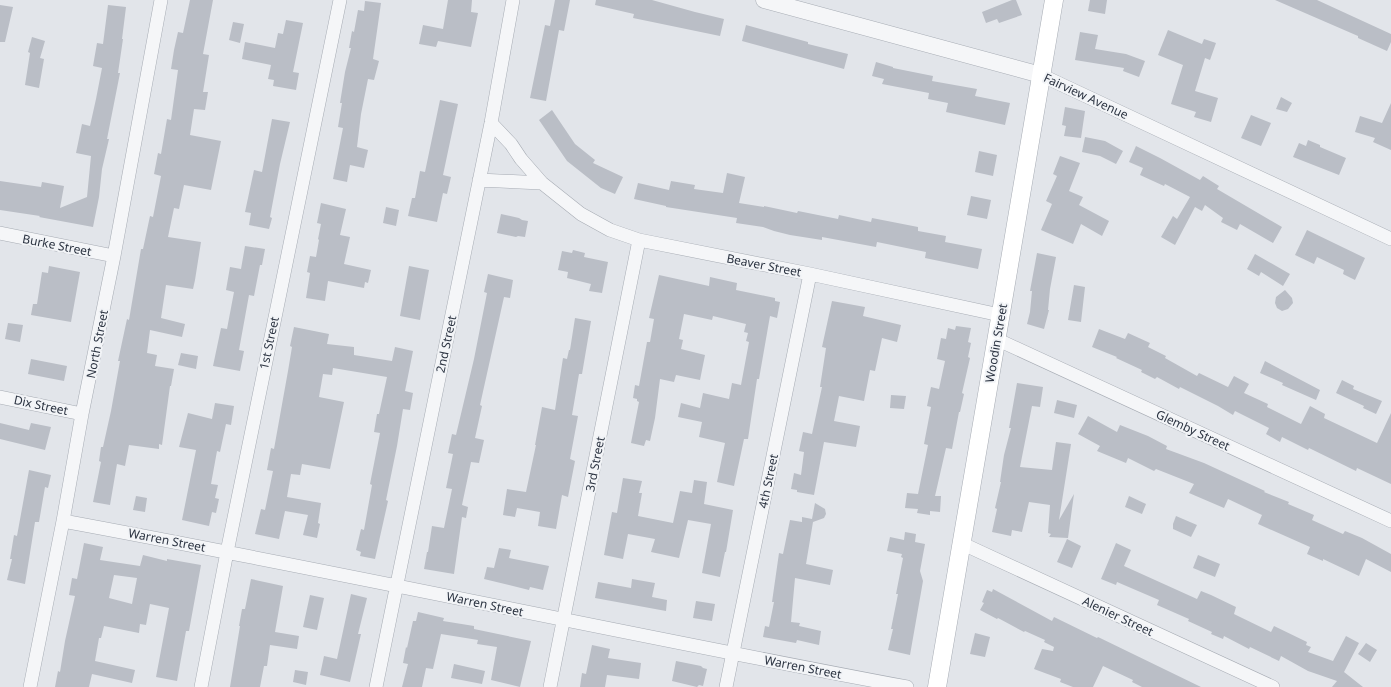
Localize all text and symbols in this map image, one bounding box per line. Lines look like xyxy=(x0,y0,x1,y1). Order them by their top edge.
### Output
street label: Fairview Avenue xyxy=(1041,69,1131,123)
street label: Burke Street xyxy=(21,230,94,260)
street label: Beaver Street xyxy=(725,249,803,281)
street label: Woodin Street xyxy=(981,302,1011,384)
street label: North Street xyxy=(82,308,112,380)
street label: 2nd Street xyxy=(432,313,461,374)
street label: 1st Street xyxy=(255,314,283,371)
street label: Dix Street xyxy=(12,391,70,419)
street label: Glemby Street xyxy=(1153,405,1233,455)
street label: 3rd Street xyxy=(581,434,609,493)
street label: 4th Street xyxy=(754,452,782,510)
street label: Warren Street xyxy=(127,524,208,556)
street label: Warren Street xyxy=(445,588,526,621)
street label: Alenier Street xyxy=(1080,592,1157,640)
street label: Warren Street xyxy=(763,651,844,683)

